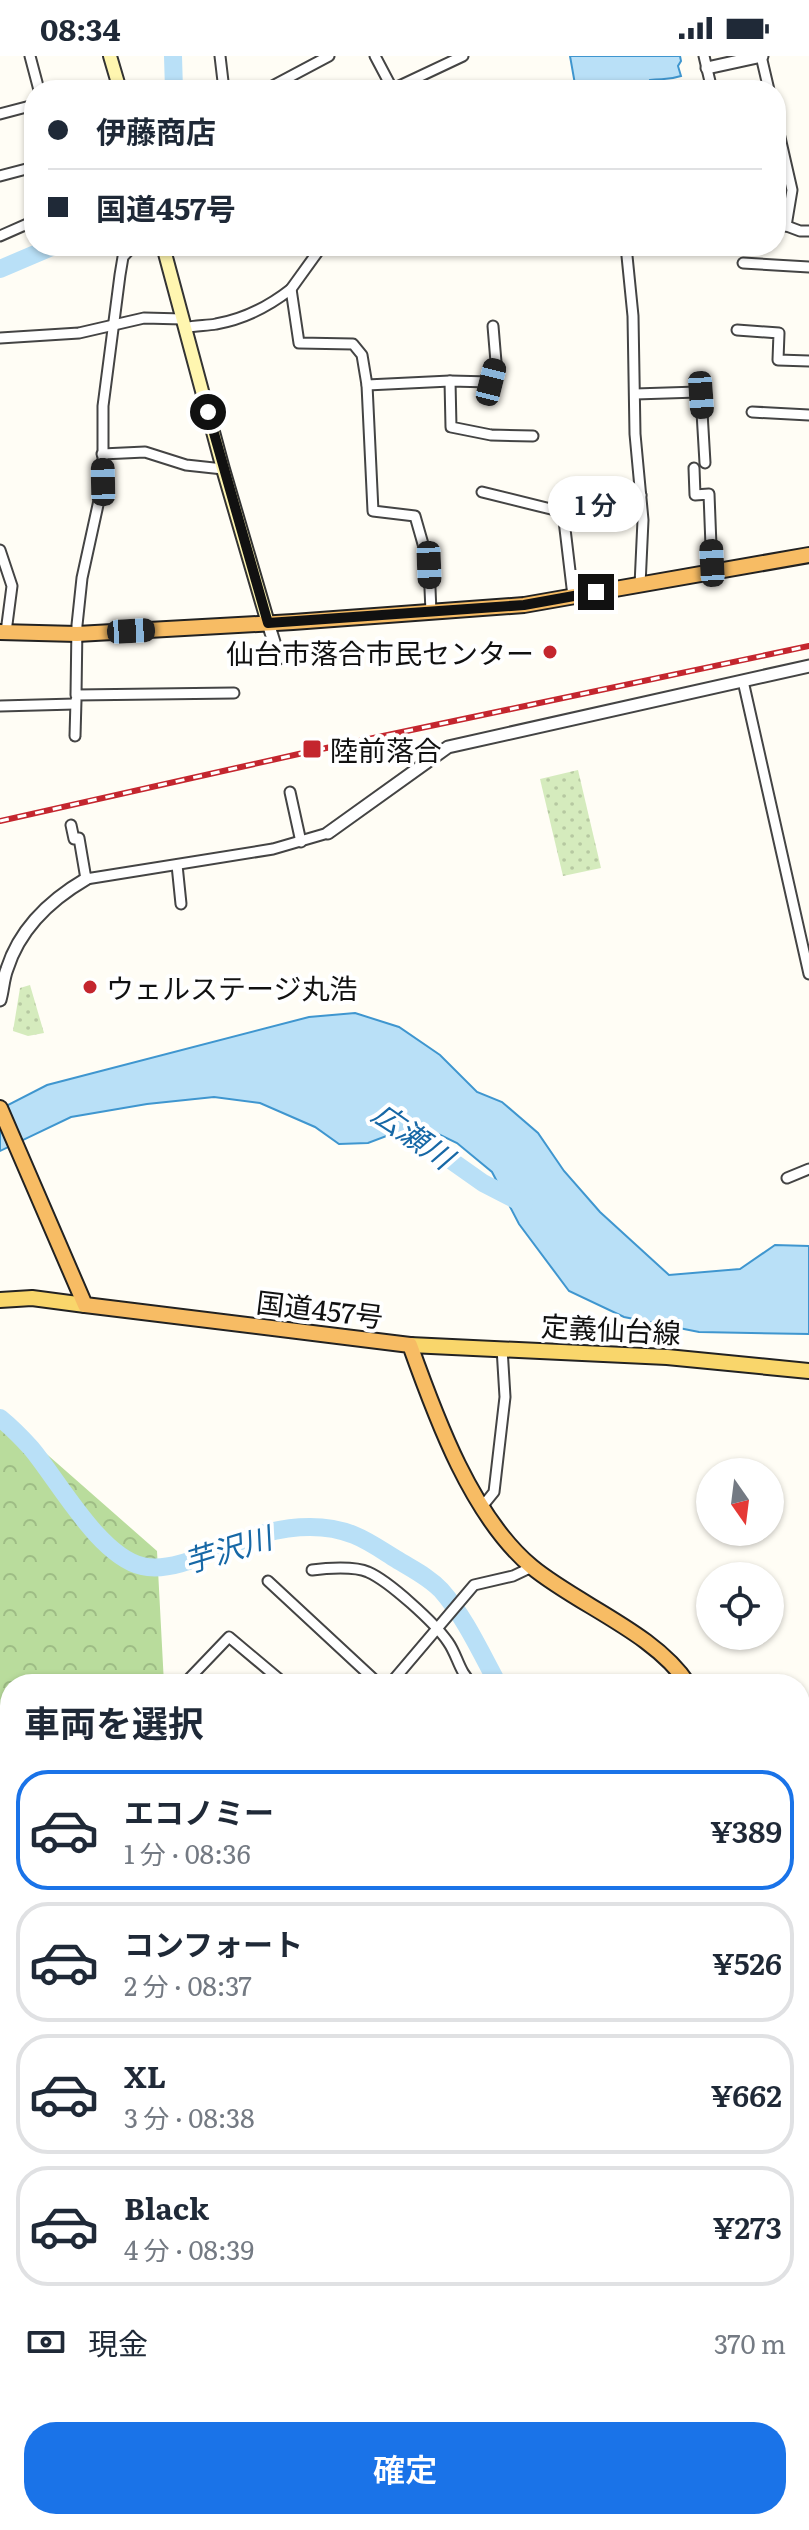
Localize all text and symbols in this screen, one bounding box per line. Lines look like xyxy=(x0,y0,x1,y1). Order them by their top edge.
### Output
text: 08:34 xyxy=(40,6,121,50)
text: 伊藤商店 xyxy=(96,108,216,152)
text: 国道457号 xyxy=(96,185,236,229)
car xyxy=(474,356,508,408)
car xyxy=(687,370,715,420)
route start xyxy=(190,394,226,430)
car xyxy=(91,458,115,506)
callout: 1 分 xyxy=(548,476,644,532)
text: 1 分 xyxy=(575,484,617,523)
car xyxy=(699,538,725,588)
car xyxy=(416,541,442,589)
route end xyxy=(578,574,614,610)
car xyxy=(106,618,156,644)
place label: 仙台市落合市民センター xyxy=(226,631,534,673)
marker: 仙台市落合市民センター xyxy=(541,643,559,661)
place label: 陸前落合 xyxy=(330,728,442,770)
marker: 陸前落合 xyxy=(301,738,323,760)
place label: ウェルステージ丸浩 xyxy=(106,966,357,1008)
marker: ウェルステージ丸浩 xyxy=(81,978,99,996)
water label: 広瀬川 xyxy=(365,1090,466,1180)
street label: 国道457号 xyxy=(254,1279,386,1337)
street label: 定義仙台線 xyxy=(540,1303,682,1353)
north arrow xyxy=(696,1458,784,1546)
map controls xyxy=(696,1458,784,1650)
water label: 芋沢川 xyxy=(178,1513,279,1582)
button: locate xyxy=(696,1562,784,1650)
text: 車両を選択 xyxy=(24,1695,204,1748)
text: エコノミー xyxy=(124,1789,274,1833)
icon: car xyxy=(28,1794,100,1866)
text: ¥389 xyxy=(710,1808,782,1852)
text: 1 分 · 08:36 xyxy=(124,1833,251,1872)
text: コンフォート xyxy=(124,1921,303,1965)
icon: car xyxy=(28,1926,100,1998)
text: ¥526 xyxy=(712,1940,782,1984)
text: 2 分 · 08:37 xyxy=(124,1965,252,2004)
text: XL xyxy=(124,2053,166,2097)
icon: car xyxy=(28,2058,100,2130)
text: ¥662 xyxy=(711,2072,782,2116)
text: 3 分 · 08:38 xyxy=(124,2097,255,2136)
text: Black xyxy=(124,2185,209,2229)
icon: car xyxy=(28,2190,100,2262)
text: ¥273 xyxy=(713,2204,782,2248)
text: 4 分 · 08:39 xyxy=(124,2229,254,2268)
icon: cash xyxy=(24,2320,68,2364)
text: 現金 xyxy=(88,2320,148,2364)
text: 370 m xyxy=(714,2323,786,2362)
button: 確定 xyxy=(24,2422,786,2514)

